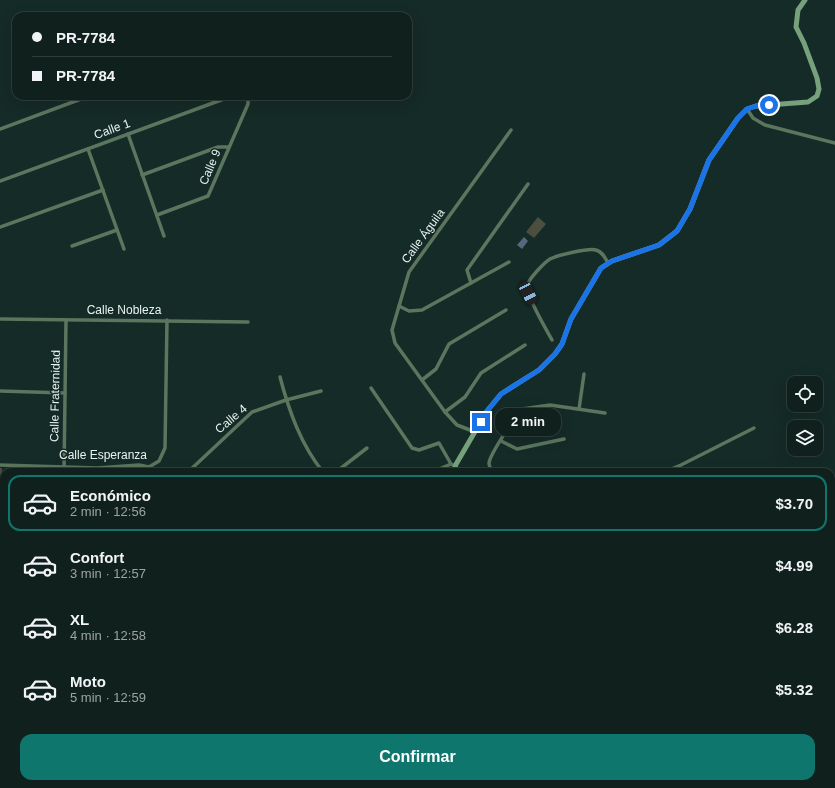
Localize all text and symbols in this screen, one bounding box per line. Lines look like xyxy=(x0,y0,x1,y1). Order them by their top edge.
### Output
text: PR-7784 xyxy=(56,29,115,46)
text: PR-7784 xyxy=(56,67,115,84)
route start xyxy=(760,96,778,114)
street label: Calle 1 xyxy=(92,116,132,142)
street label: Calle 9 xyxy=(196,147,224,187)
street label: Calle Águila xyxy=(398,205,448,266)
car xyxy=(517,280,539,306)
street label: Calle Nobleza xyxy=(87,303,162,317)
street label: Calle Fraternidad xyxy=(47,350,63,442)
map controls xyxy=(787,376,823,456)
button: locate xyxy=(787,376,823,412)
street label: Calle 4 xyxy=(212,401,250,436)
callout: 2 min xyxy=(495,408,561,436)
route end xyxy=(472,413,490,431)
text: 2 min xyxy=(511,414,545,429)
button: layers xyxy=(787,420,823,456)
street label: Calle Esperanza xyxy=(59,448,147,462)
icon: car xyxy=(22,485,58,521)
text: Económico xyxy=(70,487,151,504)
text: $3.70 xyxy=(775,495,813,512)
text: 2 min · 12:56 xyxy=(70,504,146,519)
icon: car xyxy=(22,547,58,583)
text: Confort xyxy=(70,549,124,566)
text: $4.99 xyxy=(775,557,813,574)
text: 3 min · 12:57 xyxy=(70,566,146,581)
icon: car xyxy=(22,609,58,645)
text: XL xyxy=(70,611,89,628)
text: $6.28 xyxy=(775,619,813,636)
text: 4 min · 12:58 xyxy=(70,628,146,643)
icon: car xyxy=(22,671,58,707)
text: Moto xyxy=(70,673,106,690)
text: $5.32 xyxy=(775,681,813,698)
text: 5 min · 12:59 xyxy=(70,690,146,705)
button: Confirmar xyxy=(20,734,815,780)

